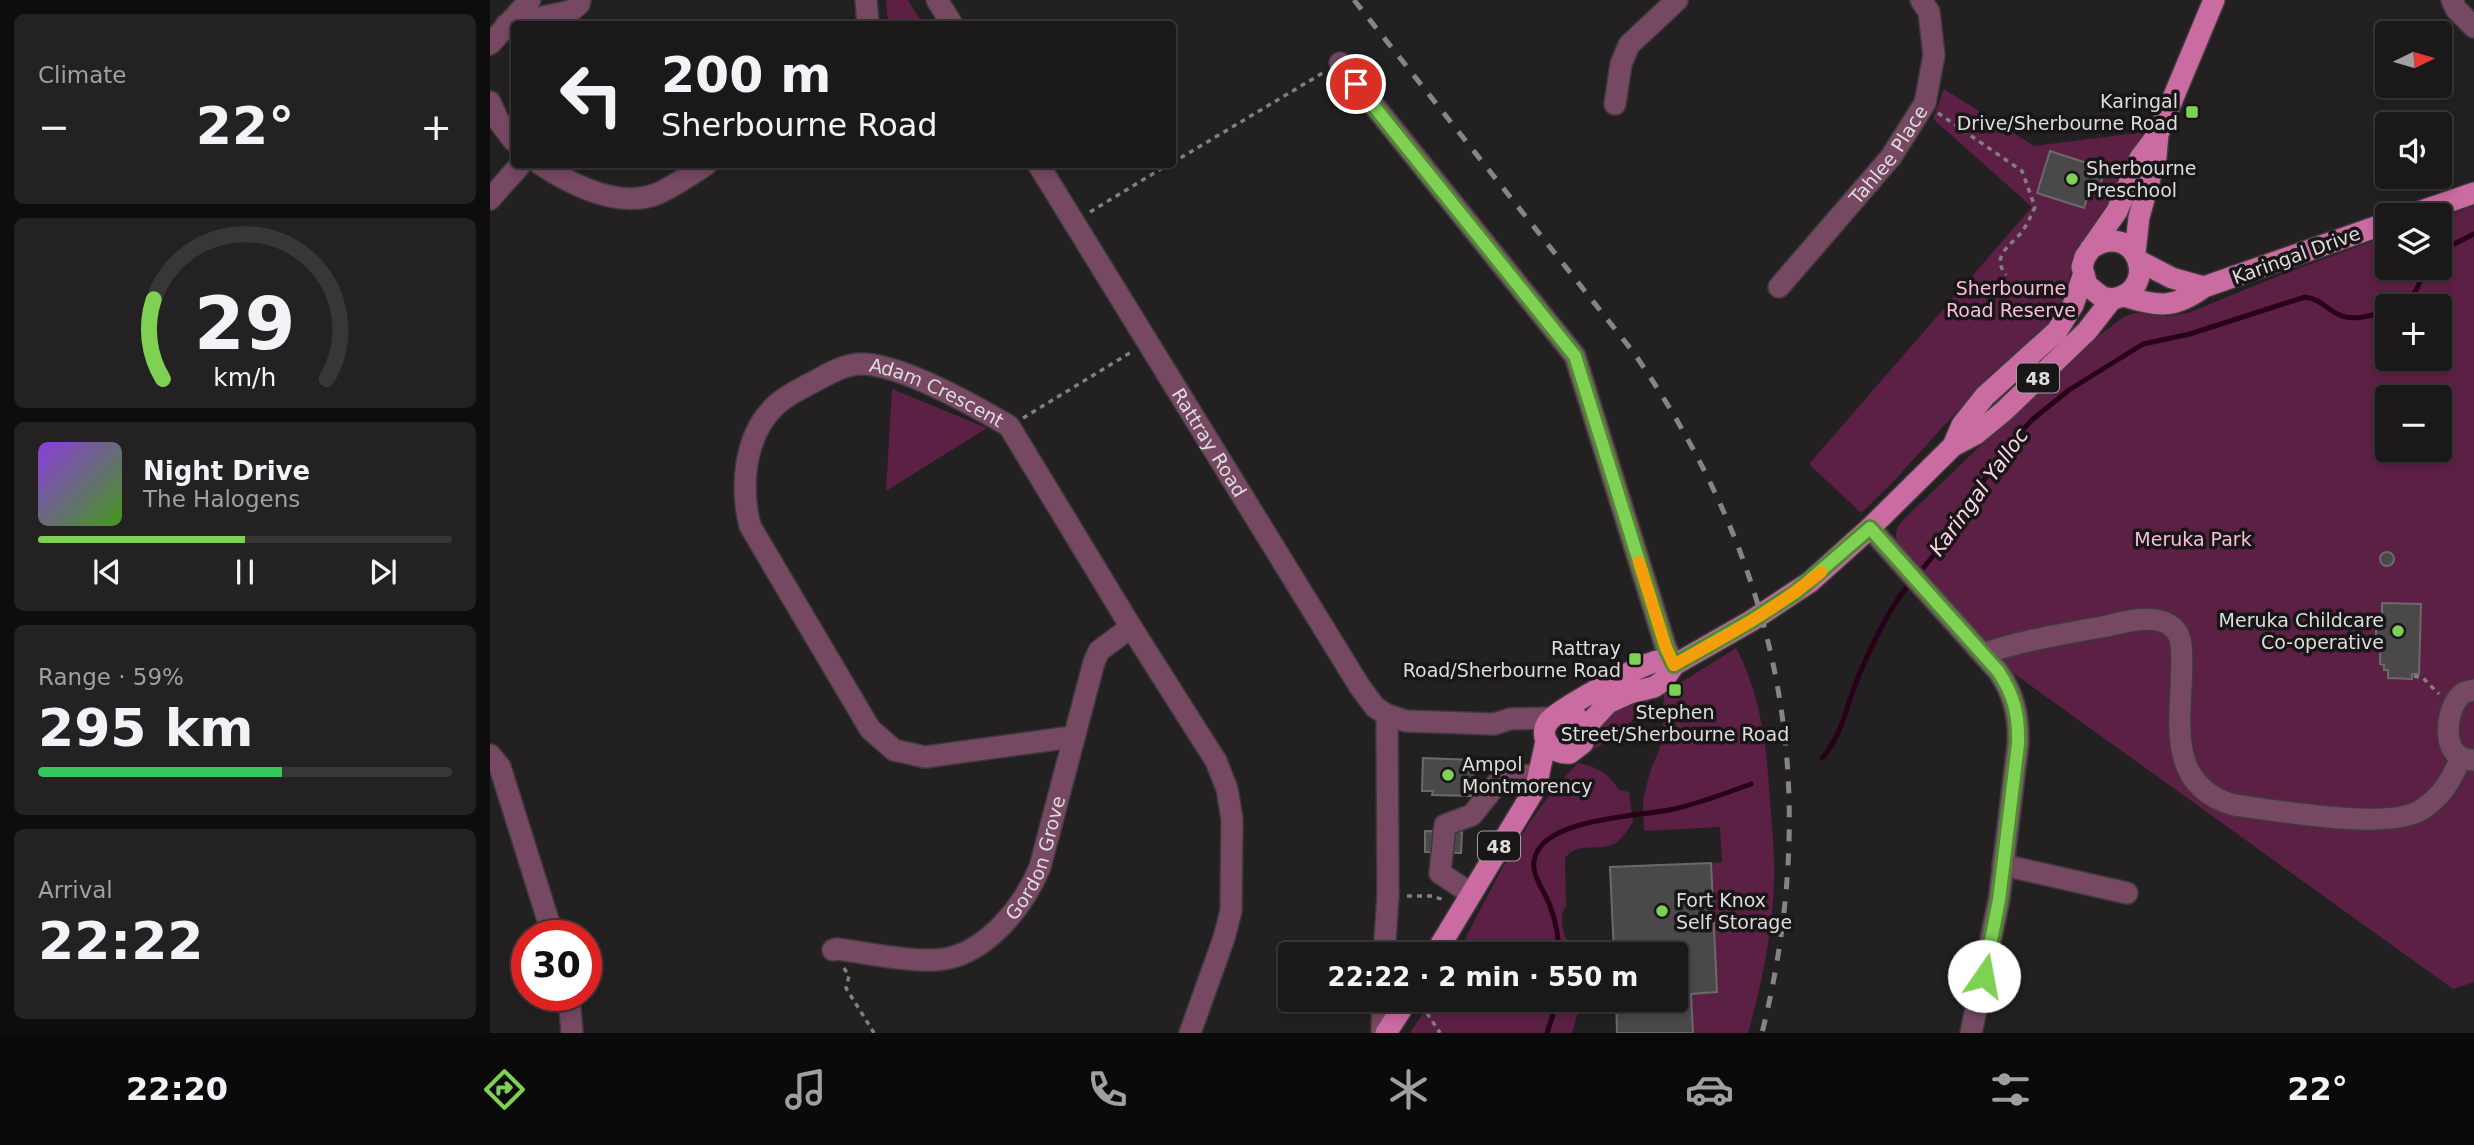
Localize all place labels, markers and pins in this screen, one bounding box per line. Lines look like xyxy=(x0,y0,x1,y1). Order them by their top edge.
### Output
pin xyxy=(1326,54,1386,114)
place label: Karingal Drive/Sherbourne Road xyxy=(1957,90,2178,134)
marker: Karingal Drive/Sherbourne Road xyxy=(2184,104,2200,120)
place label: Sherbourne Preschool xyxy=(2086,157,2197,201)
marker: Sherbourne Preschool xyxy=(2064,171,2080,187)
place label: Meruka Childcare Co-operative xyxy=(2219,609,2384,653)
marker: Meruka Childcare Co-operative xyxy=(2390,623,2406,639)
place label: Rattray Road/Sherbourne Road xyxy=(1403,637,1621,681)
marker: Rattray Road/Sherbourne Road xyxy=(1627,651,1643,667)
marker: Stephen Street/Sherbourne Road xyxy=(1667,682,1683,698)
place label: Stephen Street/Sherbourne Road xyxy=(1561,701,1789,745)
place label: Ampol Montmorency xyxy=(1462,753,1592,797)
marker: Ampol Montmorency xyxy=(1440,767,1456,783)
place label: Fort Knox Self Storage xyxy=(1676,889,1792,933)
marker: Fort Knox Self Storage xyxy=(1654,903,1670,919)

